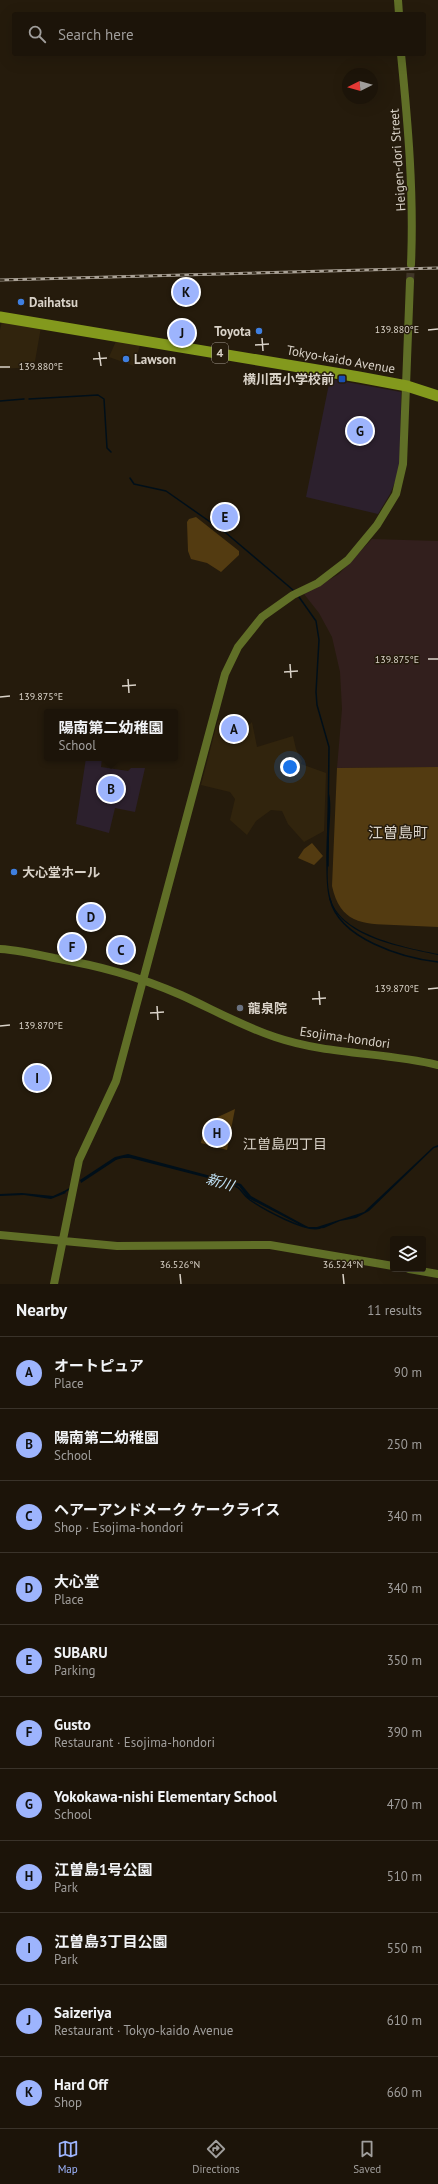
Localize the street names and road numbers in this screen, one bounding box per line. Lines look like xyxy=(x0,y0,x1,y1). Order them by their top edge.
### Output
street label: Heigen-dori Street xyxy=(385,108,410,212)
street label: Tokyo-kaido Avenue xyxy=(285,342,397,377)
road number: 4 xyxy=(212,343,228,363)
street label: Esojima-hondori xyxy=(299,1023,391,1052)

